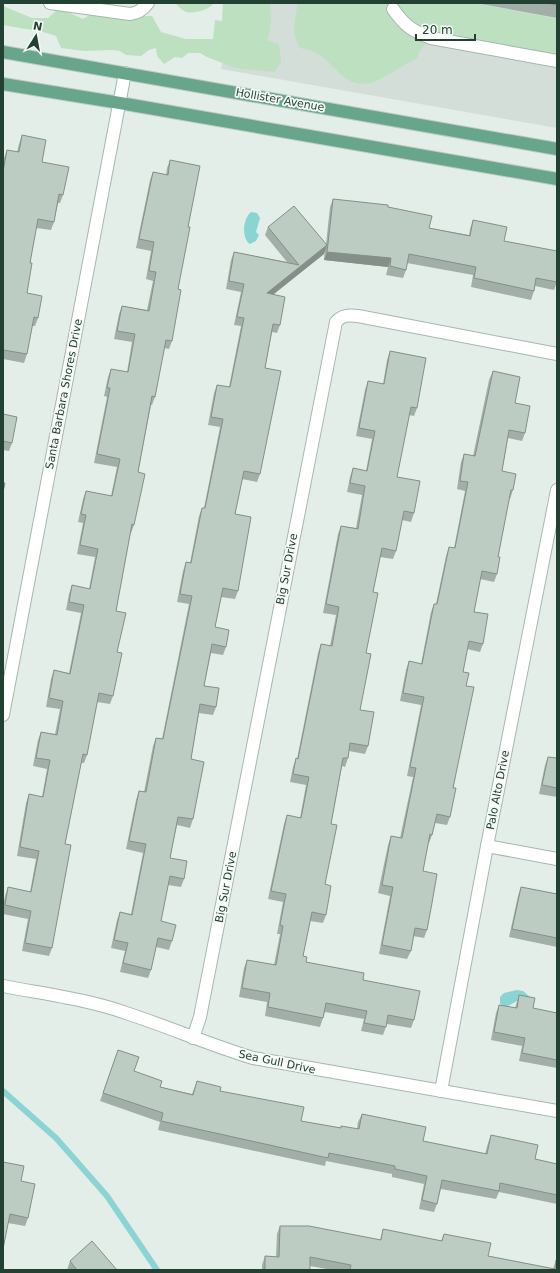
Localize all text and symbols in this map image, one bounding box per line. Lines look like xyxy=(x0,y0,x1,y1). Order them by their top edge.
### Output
north arrow xyxy=(16,16,56,56)
scale bar xyxy=(416,16,475,42)
text: N xyxy=(32,19,44,34)
text: 20 m xyxy=(422,23,453,37)
street label: Hollister Avenue xyxy=(235,86,326,114)
street label: Santa Barbara Shores Drive xyxy=(43,318,85,470)
street label: Big Sur Drive xyxy=(274,532,300,606)
street label: Palo Alto Drive xyxy=(484,749,512,831)
street label: Big Sur Drive xyxy=(213,850,239,924)
street label: Sea Gull Drive xyxy=(237,1047,317,1077)

